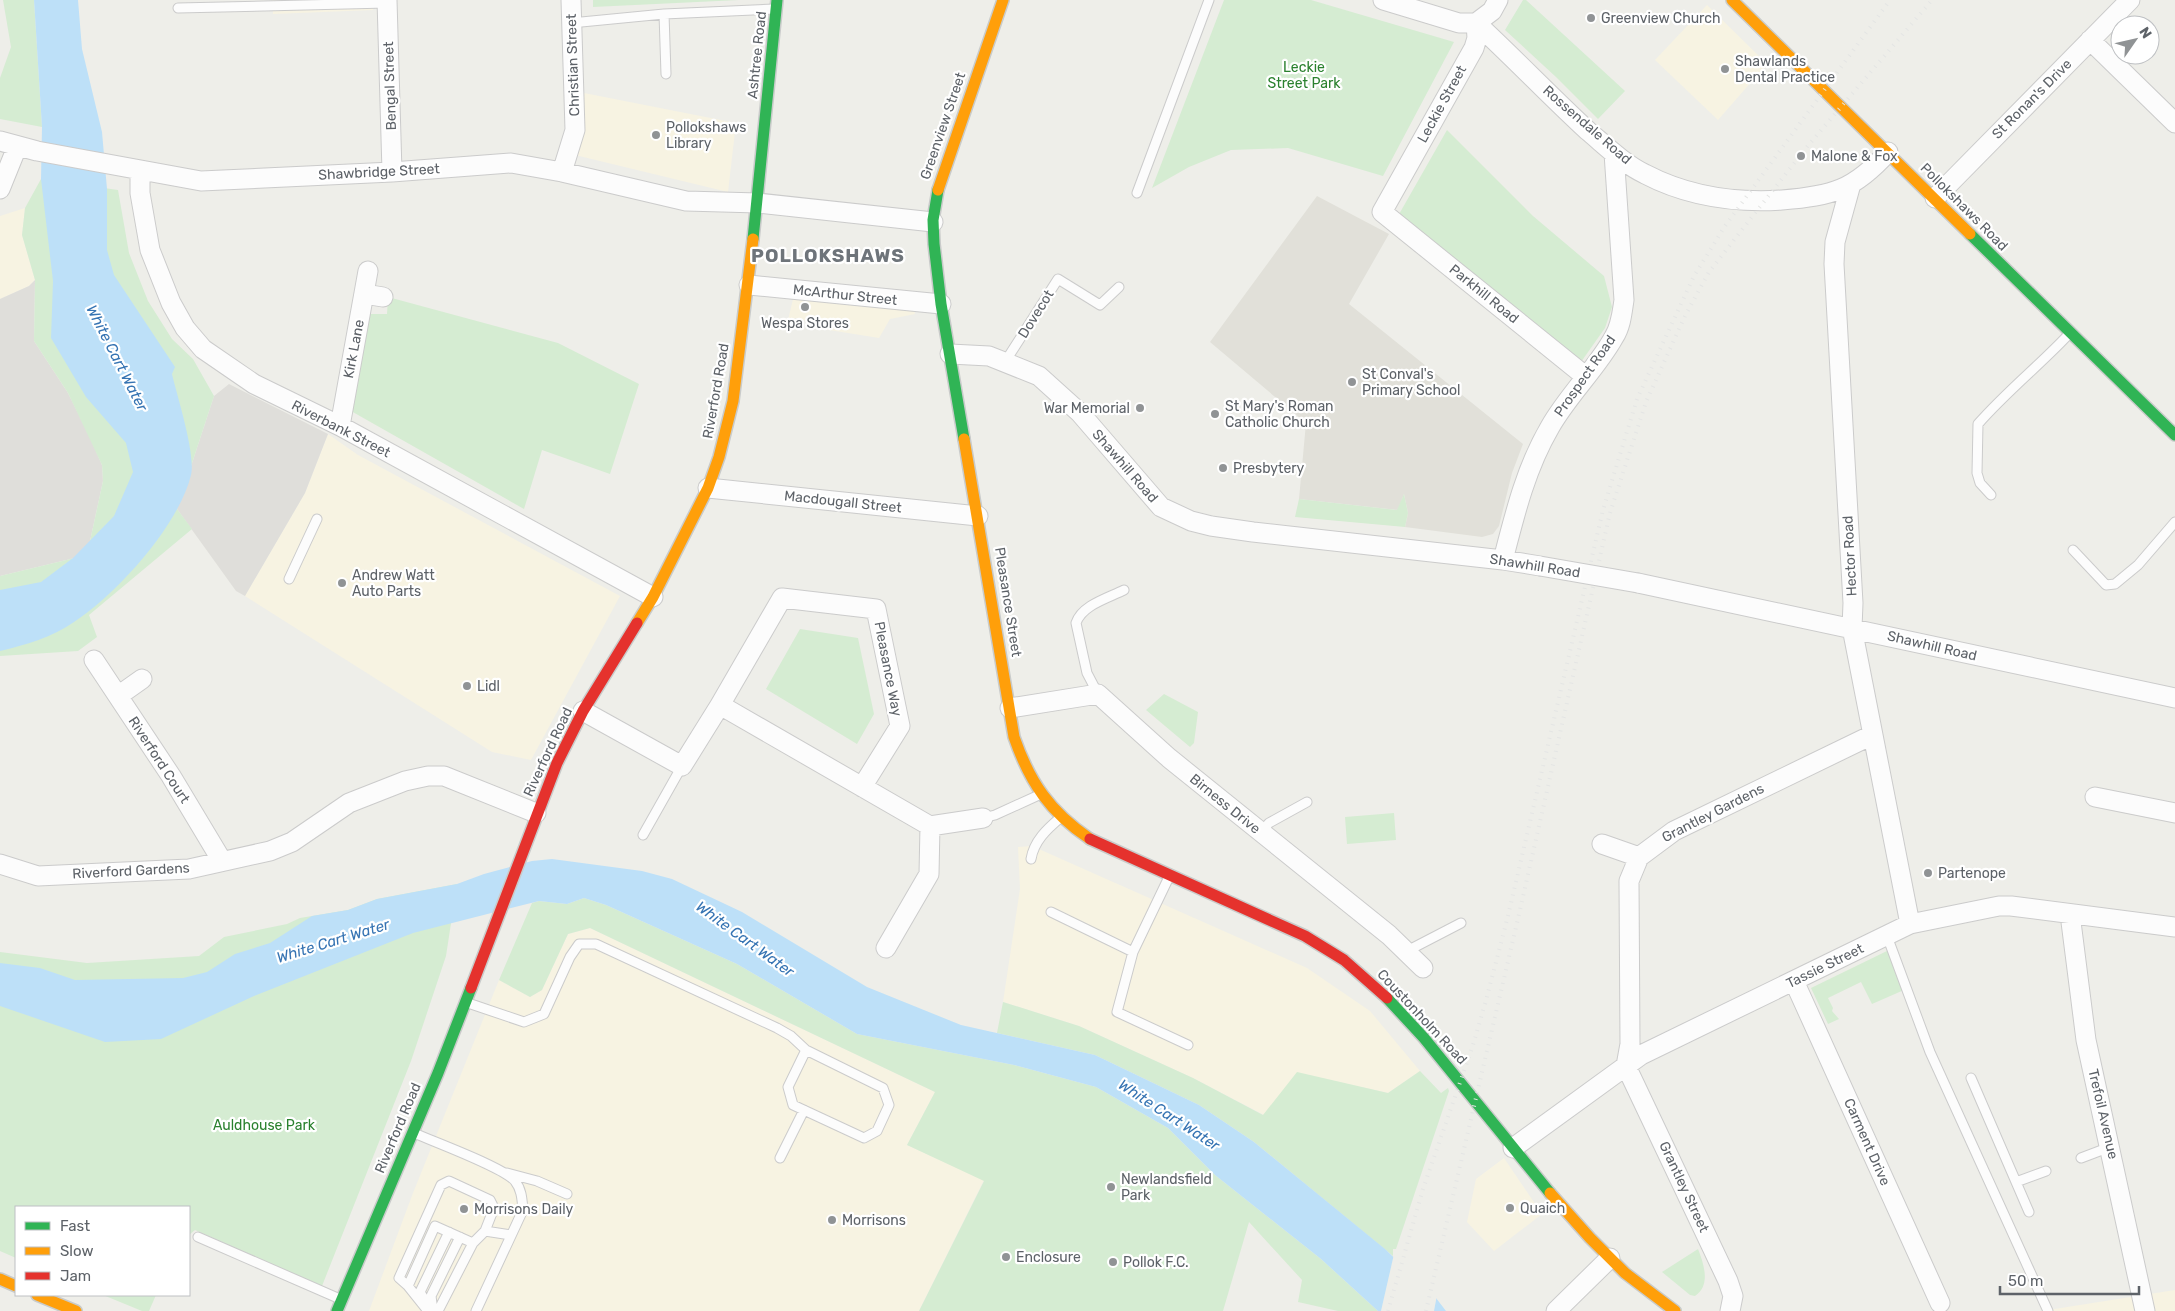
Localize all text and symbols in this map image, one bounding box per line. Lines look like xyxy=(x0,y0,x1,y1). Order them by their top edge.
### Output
street label: Ashtree Road xyxy=(744,10,770,100)
place label: Greenview Church xyxy=(1601,10,1721,27)
marker: Greenview Church xyxy=(1585,12,1597,24)
street label: Christian Street xyxy=(563,13,583,117)
north arrow xyxy=(2110,15,2160,65)
text: N xyxy=(2135,24,2155,42)
street label: Bengal Street xyxy=(380,41,400,131)
place label: Shawlands Dental Practice xyxy=(1735,53,1835,86)
street label: St Ronan's Drive xyxy=(1989,55,2076,142)
park label: Leckie Street Park xyxy=(1267,59,1341,92)
street label: Leckie Street xyxy=(1414,62,1470,146)
marker: Shawlands Dental Practice xyxy=(1719,63,1731,75)
street label: Greenview Street xyxy=(917,70,969,182)
street label: Rossendale Road xyxy=(1539,82,1635,168)
place label: Pollokshaws Library xyxy=(666,119,746,152)
marker: Pollokshaws Library xyxy=(650,129,662,141)
place label: Malone & Fox xyxy=(1811,148,1898,165)
marker: Malone & Fox xyxy=(1795,150,1807,162)
street label: Shawbridge Street xyxy=(318,160,441,184)
street label: Pollokshaws Road xyxy=(1917,160,2011,254)
district label: POLLOKSHAWS xyxy=(751,244,905,267)
street label: Parkhill Road xyxy=(1446,261,1522,327)
street label: McArthur Street xyxy=(792,281,899,309)
street label: Dovecot xyxy=(1015,286,1058,341)
marker: Wespa Stores xyxy=(799,301,811,313)
water label: White Cart Water xyxy=(82,302,152,415)
place label: Wespa Stores xyxy=(761,315,849,332)
street label: Kirk Lane xyxy=(340,318,368,380)
street label: Prospect Road xyxy=(1551,332,1619,420)
street label: Riverford Road xyxy=(699,342,733,440)
place label: St Conval's Primary School xyxy=(1362,366,1460,399)
marker: St Conval's Primary School xyxy=(1346,376,1358,388)
street label: Riverbank Street xyxy=(289,397,394,461)
place label: St Mary's Roman Catholic Church xyxy=(1225,398,1334,431)
place label: War Memorial xyxy=(1044,400,1130,417)
marker: War Memorial xyxy=(1134,402,1146,414)
marker: St Mary's Roman Catholic Church xyxy=(1209,408,1221,420)
street label: Shawhill Road xyxy=(1089,426,1161,506)
place label: Presbytery xyxy=(1233,460,1305,477)
marker: Presbytery xyxy=(1217,462,1229,474)
street label: Macdougall Street xyxy=(783,487,903,517)
street label: Hector Road xyxy=(1839,515,1861,597)
street label: Pleasance Street xyxy=(991,546,1025,659)
street label: Shawhill Road xyxy=(1488,550,1582,582)
place label: Andrew Watt Auto Parts xyxy=(352,567,435,600)
marker: Andrew Watt Auto Parts xyxy=(336,577,348,589)
street label: Pleasance Way xyxy=(870,620,906,718)
street label: Shawhill Road xyxy=(1886,627,1978,665)
place label: Lidl xyxy=(477,678,500,695)
marker: Lidl xyxy=(461,680,473,692)
street label: Riverford Road xyxy=(520,705,576,799)
street label: Riverford Court xyxy=(125,713,194,807)
street label: Birness Drive xyxy=(1186,770,1264,838)
street label: Grantley Gardens xyxy=(1659,780,1767,846)
street label: Riverford Gardens xyxy=(72,859,190,883)
place label: Partenope xyxy=(1938,865,2006,882)
marker: Partenope xyxy=(1922,867,1934,879)
water label: White Cart Water xyxy=(692,897,799,981)
water label: White Cart Water xyxy=(274,915,393,967)
street label: Tassie Street xyxy=(1784,940,1867,992)
street label: Coustonholm Road xyxy=(1374,966,1470,1068)
street label: Trefoil Avenue xyxy=(2084,1067,2122,1161)
water label: White Cart Water xyxy=(1115,1076,1224,1155)
street label: Riverford Road xyxy=(371,1080,425,1176)
street label: Carment Drive xyxy=(1840,1096,1894,1188)
park label: Auldhouse Park xyxy=(213,1117,316,1134)
street label: Grantley Street xyxy=(1655,1139,1713,1236)
place label: Newlandsfield Park xyxy=(1121,1171,1212,1204)
marker: Newlandsfield Park xyxy=(1105,1181,1117,1193)
place label: Quaich xyxy=(1520,1200,1565,1217)
place label: Morrisons Daily xyxy=(474,1201,574,1218)
marker: Quaich xyxy=(1504,1202,1516,1214)
marker: Morrisons Daily xyxy=(458,1203,470,1215)
legend xyxy=(15,1206,190,1296)
place label: Morrisons xyxy=(842,1212,906,1229)
marker: Morrisons xyxy=(826,1214,838,1226)
text: Fast xyxy=(60,1217,90,1235)
text: Slow xyxy=(60,1242,93,1260)
place label: Enclosure xyxy=(1016,1249,1081,1266)
marker: Enclosure xyxy=(1000,1251,1012,1263)
place label: Pollok F.C. xyxy=(1123,1254,1189,1271)
marker: Pollok F.C. xyxy=(1107,1256,1119,1268)
scale bar xyxy=(2000,1264,2139,1296)
text: Jam xyxy=(60,1267,91,1285)
text: 50 m xyxy=(2008,1272,2043,1290)

